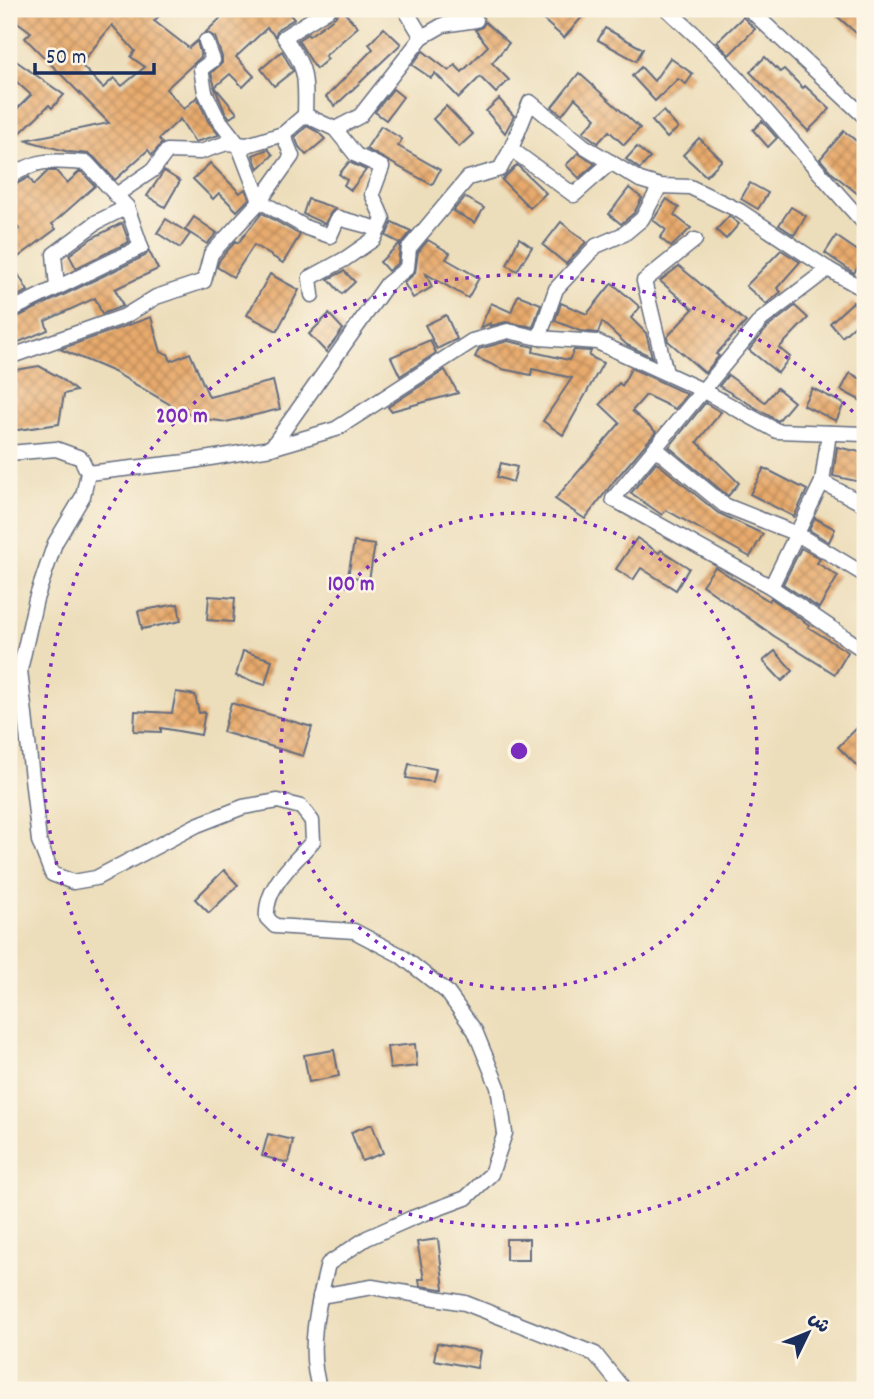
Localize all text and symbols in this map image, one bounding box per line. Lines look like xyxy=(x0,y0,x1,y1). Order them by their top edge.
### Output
scale bar xyxy=(35,32,154,76)
text: 50 m xyxy=(46,44,86,74)
text: 200 m xyxy=(156,403,208,433)
text: 100 m xyxy=(328,571,374,601)
centre of rings xyxy=(507,739,531,763)
north arrow xyxy=(772,1298,842,1368)
text: ش xyxy=(801,1307,835,1341)

